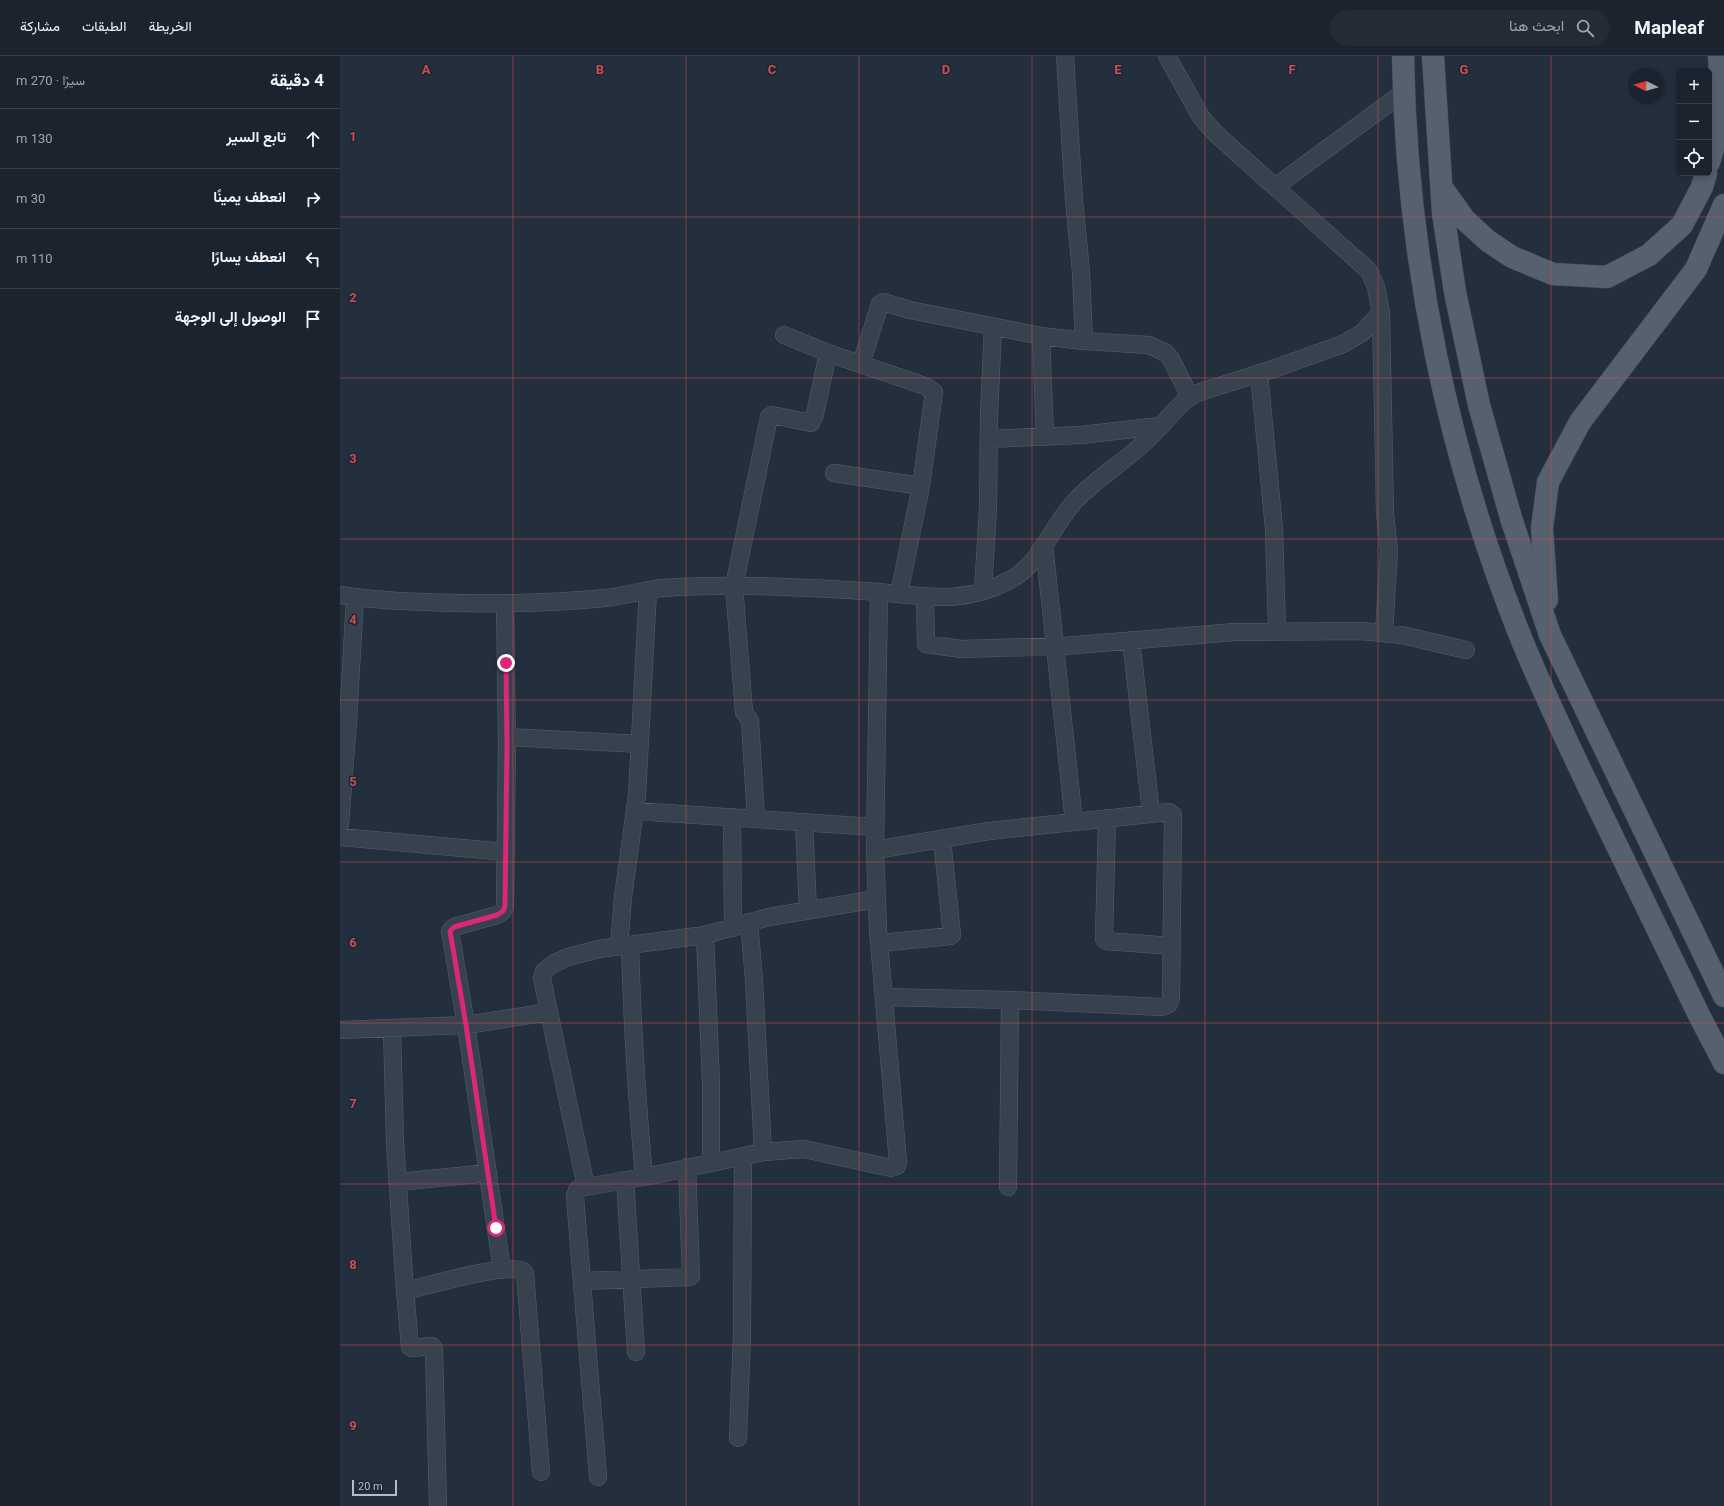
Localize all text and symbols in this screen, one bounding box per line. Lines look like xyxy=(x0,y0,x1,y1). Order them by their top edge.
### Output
search box xyxy=(1330,10,1610,46)
text: Mapleaf xyxy=(1634,16,1704,39)
text: ابحث هنا xyxy=(1509,17,1564,35)
icon: search xyxy=(1574,17,1596,39)
text: مشاركة xyxy=(20,18,60,34)
text: الطبقات xyxy=(82,18,126,34)
text: الخريطة xyxy=(148,18,192,34)
text: A xyxy=(422,62,431,77)
text: B xyxy=(596,62,604,77)
text: C xyxy=(768,62,777,77)
text: D xyxy=(942,62,950,77)
text: E xyxy=(1114,62,1122,77)
text: F xyxy=(1288,62,1296,77)
text: G xyxy=(1460,62,1469,77)
north arrow xyxy=(1628,68,1664,104)
map controls xyxy=(1676,68,1712,176)
button: + xyxy=(1676,68,1712,104)
text: 4 دقيقة xyxy=(270,70,324,90)
text: سيرًا · 270 m xyxy=(16,73,85,88)
button: − xyxy=(1676,104,1712,140)
text: تابع السير xyxy=(226,128,286,146)
icon: ahead xyxy=(302,128,324,150)
text: 1 xyxy=(349,129,357,144)
text: 130 m xyxy=(16,131,53,146)
button: locate xyxy=(1676,140,1712,176)
text: انعطف يمينًا xyxy=(213,188,286,206)
icon: right xyxy=(302,188,324,210)
text: 30 m xyxy=(16,191,45,206)
text: انعطف يسارًا xyxy=(211,248,286,266)
icon: left xyxy=(302,248,324,270)
text: 110 m xyxy=(16,251,53,266)
text: 2 xyxy=(349,290,357,305)
text: الوصول إلى الوجهة xyxy=(175,308,286,326)
icon: arrive xyxy=(302,308,324,330)
text: 3 xyxy=(349,451,357,466)
text: 4 xyxy=(349,612,357,627)
route end xyxy=(497,654,515,672)
text: 5 xyxy=(349,774,357,789)
text: 6 xyxy=(349,935,357,950)
text: 7 xyxy=(349,1096,357,1111)
route start xyxy=(487,1219,505,1237)
text: 8 xyxy=(349,1257,357,1272)
text: 9 xyxy=(349,1418,357,1433)
scale bar xyxy=(352,1478,397,1497)
text: 20 m xyxy=(358,1480,383,1493)

